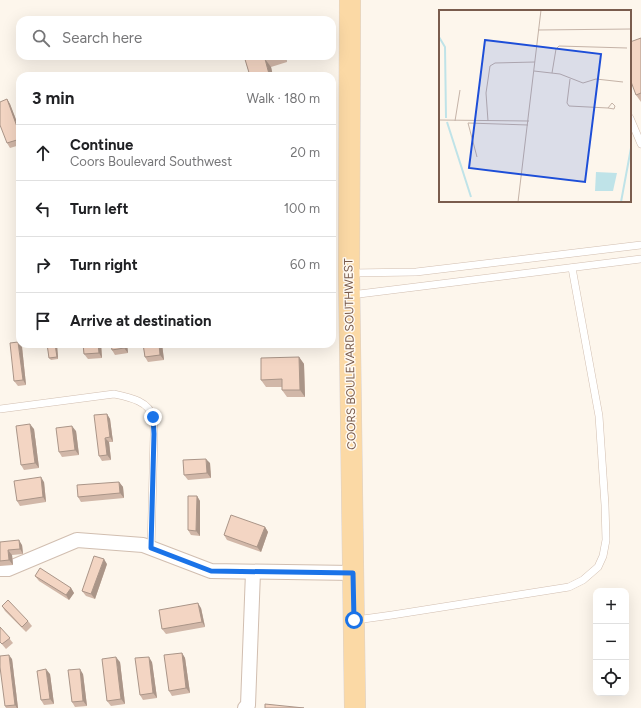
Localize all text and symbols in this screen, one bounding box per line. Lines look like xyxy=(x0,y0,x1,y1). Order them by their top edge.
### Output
inset map xyxy=(439,10,631,202)
search box xyxy=(16,16,336,60)
icon: search xyxy=(30,27,52,49)
text: Search here xyxy=(62,29,142,47)
text: 3 min xyxy=(32,88,74,108)
text: Walk · 180 m xyxy=(247,91,320,106)
text: Continue xyxy=(70,136,133,154)
icon: ahead xyxy=(32,142,54,164)
text: 20 m xyxy=(290,145,320,160)
text: Coors Boulevard Southwest xyxy=(70,154,232,169)
icon: left xyxy=(32,198,54,220)
text: Turn left xyxy=(70,200,128,218)
text: 100 m xyxy=(284,201,320,216)
icon: right xyxy=(32,254,54,276)
text: Turn right xyxy=(70,256,138,274)
text: 60 m xyxy=(290,257,320,272)
street label: COORS BOULEVARD SOUTHWEST xyxy=(341,258,359,450)
icon: arrive xyxy=(32,310,54,332)
text: Arrive at destination xyxy=(70,312,211,330)
route end xyxy=(144,408,162,426)
map controls xyxy=(593,588,629,696)
button: + xyxy=(593,588,629,624)
route start xyxy=(345,611,363,629)
button: − xyxy=(593,624,629,660)
button: locate xyxy=(593,660,629,696)

